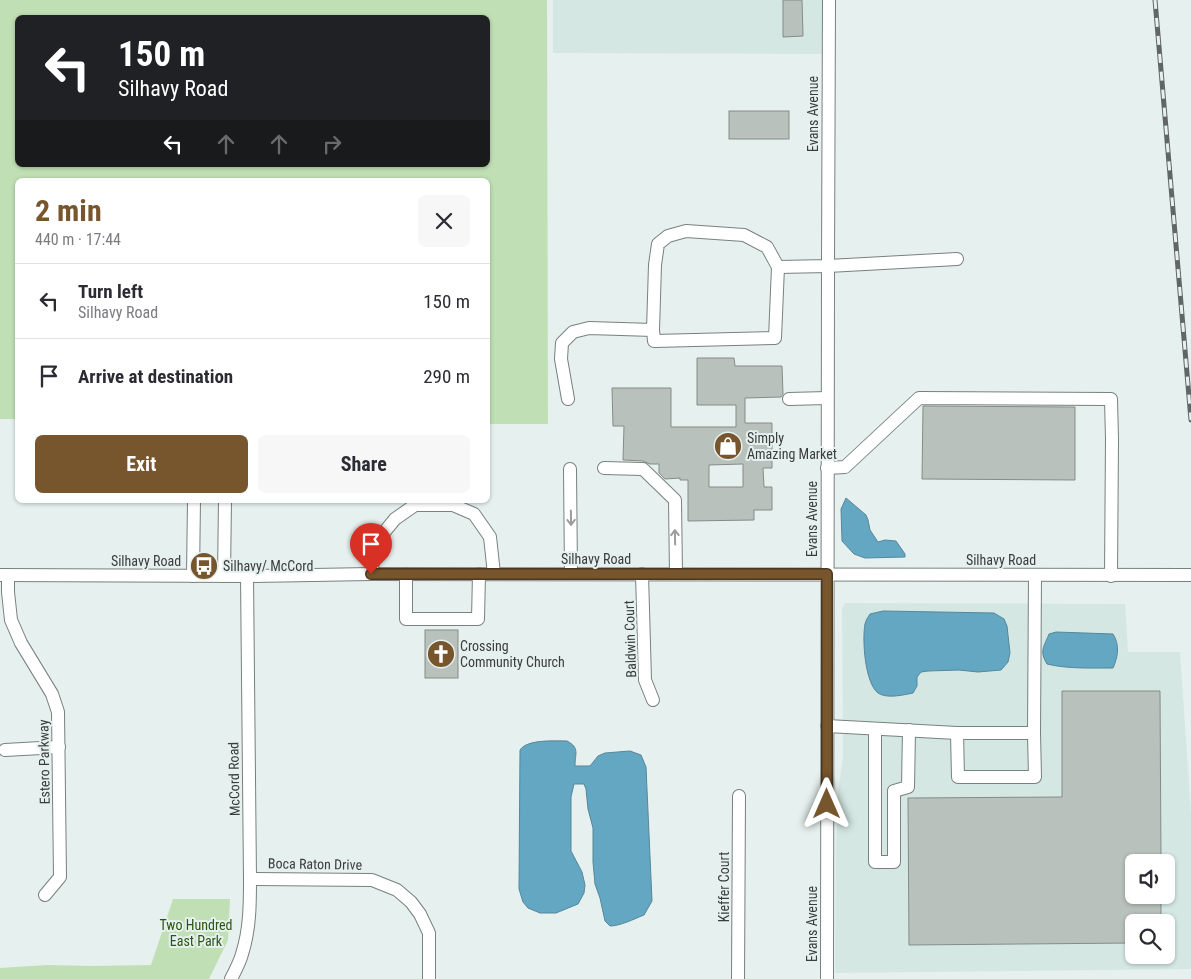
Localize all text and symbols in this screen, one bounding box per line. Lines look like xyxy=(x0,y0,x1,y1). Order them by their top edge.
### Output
text: 150 m xyxy=(118,34,205,75)
icon: left xyxy=(35,35,100,100)
text: Silhavy Road xyxy=(118,76,228,101)
street label: Evans Avenue xyxy=(805,76,821,152)
icon: left xyxy=(159,130,187,158)
icon: ahead xyxy=(212,130,240,158)
icon: ahead xyxy=(265,130,293,158)
icon: right xyxy=(318,130,346,158)
text: 2 min xyxy=(35,193,102,228)
button: close xyxy=(418,195,470,247)
text: 440 m · 17:44 xyxy=(35,230,121,249)
text: Turn left xyxy=(78,280,143,303)
icon: left xyxy=(35,287,63,315)
text: 150 m xyxy=(423,290,470,313)
text: Silhavy Road xyxy=(78,303,158,322)
icon: arrive xyxy=(35,362,63,390)
text: Arrive at destination xyxy=(78,365,233,388)
text: 290 m xyxy=(423,365,470,388)
place label: Simply Amazing Market xyxy=(747,430,837,462)
shop icon: Simply Amazing Market xyxy=(713,431,743,461)
button: Exit xyxy=(35,435,248,493)
button: Share xyxy=(258,435,470,493)
street label: Evans Avenue xyxy=(804,481,820,557)
one-way arrow xyxy=(566,510,576,526)
pin xyxy=(350,523,392,574)
one-way arrow xyxy=(670,529,680,546)
icon: arrive xyxy=(357,530,385,558)
bus stop icon: Silhavy/ McCord xyxy=(189,551,219,581)
street label: Silhavy Road xyxy=(561,551,631,567)
street label: Silhavy Road xyxy=(966,552,1036,568)
street label: Silhavy Road xyxy=(111,553,181,569)
place label: Silhavy/ McCord xyxy=(223,558,313,574)
street label: Baldwin Court xyxy=(621,600,639,678)
place label: Crossing Community Church xyxy=(460,638,565,670)
church icon: Crossing Community Church xyxy=(426,639,456,669)
street label: Estero Parkway xyxy=(35,719,53,805)
street label: McCord Road xyxy=(225,742,243,816)
position arrow xyxy=(800,777,852,829)
street label: Kieffer Court xyxy=(716,852,732,922)
map controls xyxy=(1125,854,1175,964)
button: sound xyxy=(1125,854,1175,904)
street label: Boca Raton Drive xyxy=(268,855,363,873)
street label: Evans Avenue xyxy=(804,886,820,962)
button: search xyxy=(1125,914,1175,964)
park label: Two Hundred East Park xyxy=(159,917,233,949)

